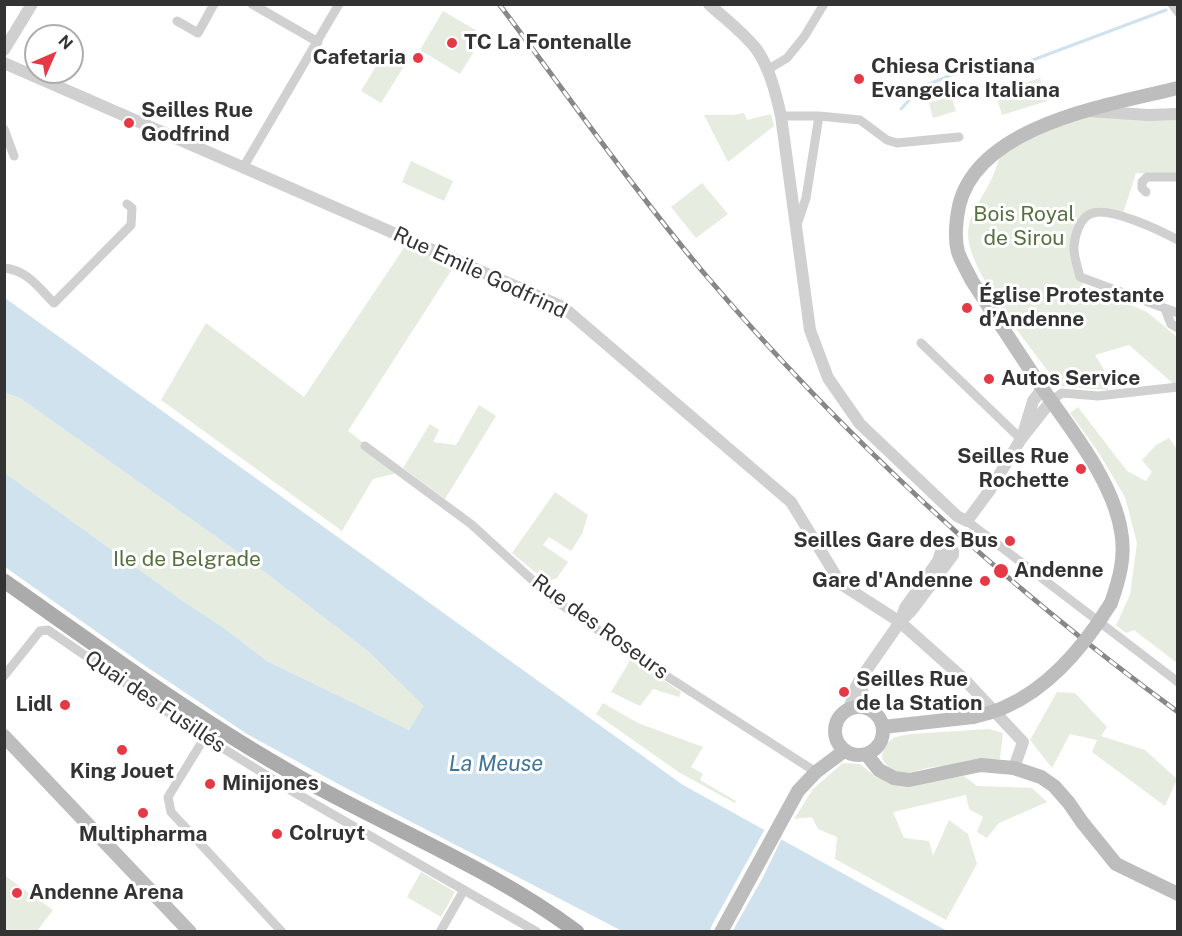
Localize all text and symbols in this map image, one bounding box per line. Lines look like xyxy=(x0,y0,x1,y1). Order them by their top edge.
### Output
north arrow xyxy=(24,24,84,84)
place label: TC La Fontenalle xyxy=(464,30,632,56)
text: N xyxy=(55,31,77,53)
marker: TC La Fontenalle xyxy=(445,36,459,50)
place label: Cafetaria xyxy=(313,45,406,71)
marker: Cafetaria xyxy=(411,51,425,65)
place label: Chiesa Cristiana Evangelica Italiana xyxy=(871,54,1060,104)
marker: Chiesa Cristiana Evangelica Italiana xyxy=(852,72,866,86)
place label: Seilles Rue Godfrind xyxy=(141,98,253,148)
marker: Seilles Rue Godfrind xyxy=(122,116,136,130)
park label: Bois Royal de Sirou xyxy=(973,202,1075,252)
street label: Rue Emile Godfrind xyxy=(389,222,571,324)
place label: Église Protestante d’Andenne xyxy=(979,283,1164,333)
marker: Église Protestante d’Andenne xyxy=(960,301,974,315)
place label: Autos Service xyxy=(1001,366,1140,392)
marker: Autos Service xyxy=(982,372,996,386)
place label: Seilles Rue Rochette xyxy=(957,444,1069,494)
marker: Seilles Rue Rochette xyxy=(1074,462,1088,476)
place label: Seilles Gare des Bus xyxy=(793,528,998,554)
marker: Seilles Gare des Bus xyxy=(1003,534,1017,548)
park label: Ile de Belgrade xyxy=(113,547,261,573)
place label: Andenne xyxy=(1014,558,1104,584)
marker: Andenne xyxy=(992,562,1010,580)
place label: Gare d'Andenne xyxy=(812,568,973,594)
street label: Rue des Roseurs xyxy=(527,569,673,685)
marker: Gare d'Andenne xyxy=(978,574,992,588)
street label: Quai des Fusillés xyxy=(80,646,230,758)
place label: Seilles Rue de la Station xyxy=(856,667,982,717)
marker: Seilles Rue de la Station xyxy=(837,685,851,699)
place label: Lidl xyxy=(16,692,53,718)
marker: Lidl xyxy=(58,698,72,712)
marker: King Jouet xyxy=(115,743,129,757)
water label: La Meuse xyxy=(449,751,543,777)
place label: King Jouet xyxy=(70,759,174,785)
place label: Minijones xyxy=(222,771,319,797)
marker: Minijones xyxy=(203,777,217,791)
marker: Multipharma xyxy=(136,806,150,820)
place label: Colruyt xyxy=(289,821,365,847)
place label: Multipharma xyxy=(79,822,207,848)
marker: Colruyt xyxy=(270,827,284,841)
place label: Andenne Arena xyxy=(29,880,184,906)
marker: Andenne Arena xyxy=(10,886,24,900)

